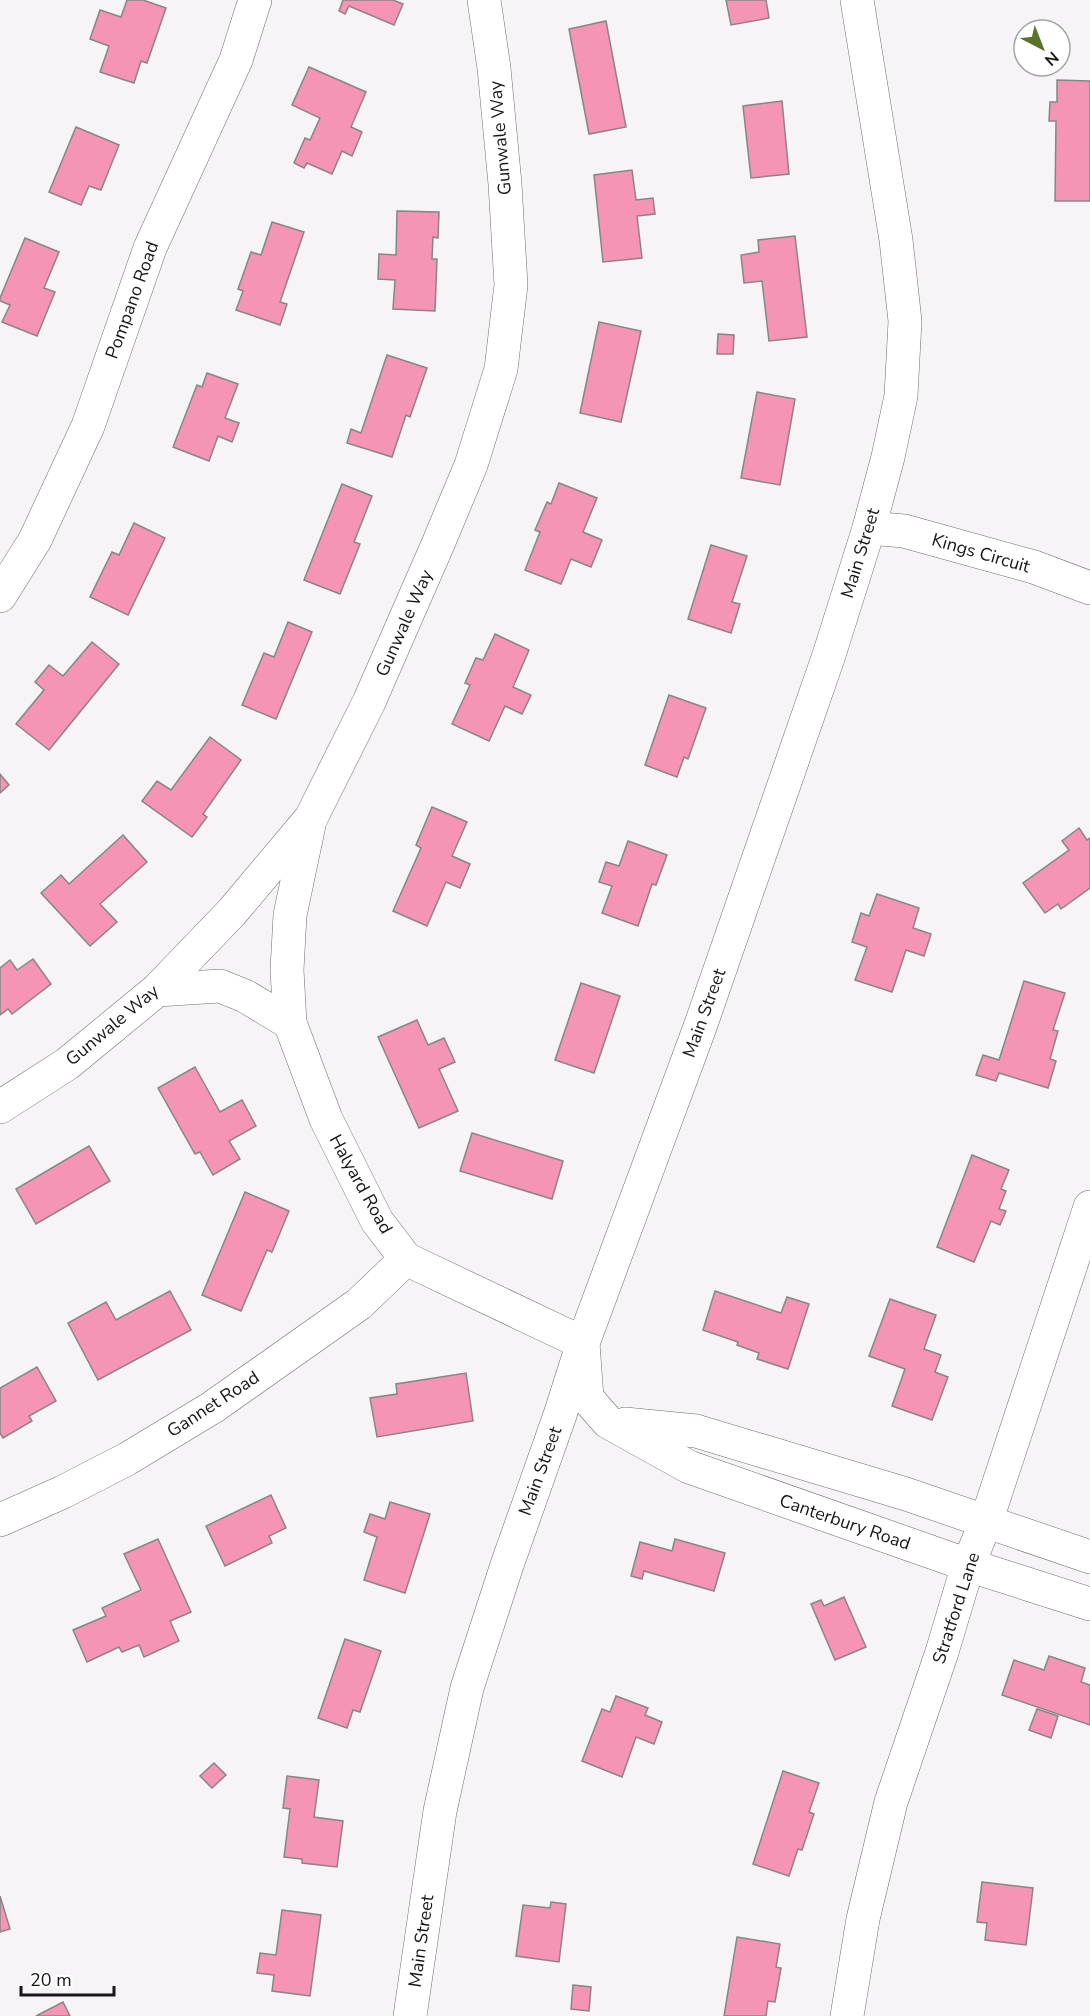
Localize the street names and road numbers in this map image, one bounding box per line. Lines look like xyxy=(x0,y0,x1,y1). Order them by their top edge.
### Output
street label: Gunwale Way xyxy=(483,79,517,196)
street label: Pompano Road xyxy=(100,238,164,362)
street label: Main Street xyxy=(835,504,885,601)
street label: Kings Circuit xyxy=(929,528,1034,579)
street label: Gunwale Way xyxy=(370,565,439,680)
street label: Main Street xyxy=(677,965,731,1061)
street label: Gunwale Way xyxy=(60,978,164,1071)
street label: Halyard Road xyxy=(324,1130,398,1238)
street label: Gannet Road xyxy=(162,1365,264,1443)
street label: Main Street xyxy=(513,1423,567,1519)
street label: Canterbury Road xyxy=(776,1488,914,1556)
street label: Stratford Lane xyxy=(927,1549,985,1667)
street label: Main Street xyxy=(403,1893,439,1989)

